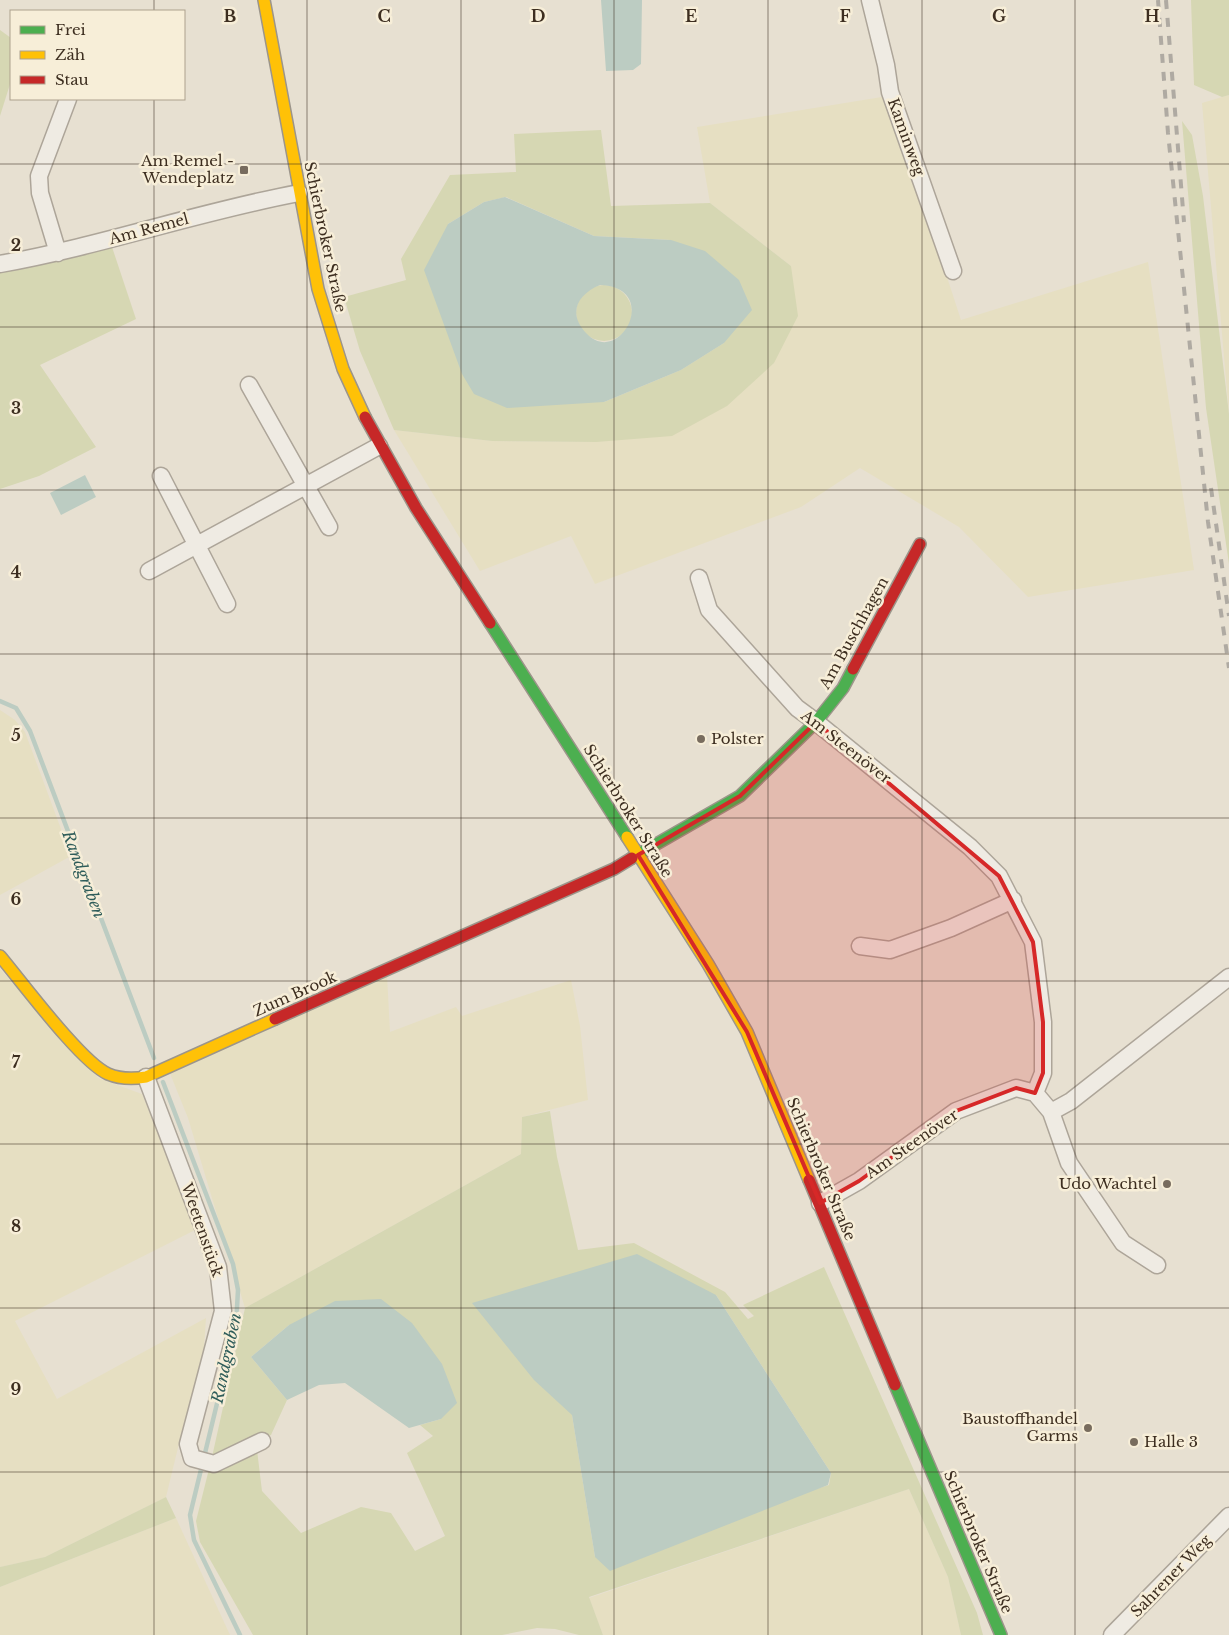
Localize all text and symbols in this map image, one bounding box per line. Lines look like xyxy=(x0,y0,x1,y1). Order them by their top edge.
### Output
text: B xyxy=(224,6,237,26)
text: C xyxy=(377,6,391,26)
text: D xyxy=(531,6,545,26)
text: E xyxy=(685,6,697,26)
text: F xyxy=(839,6,851,26)
text: G xyxy=(992,6,1006,26)
text: H xyxy=(1144,6,1160,26)
legend xyxy=(10,10,185,100)
text: Frei xyxy=(55,20,86,39)
text: Zäh xyxy=(55,45,85,64)
text: Stau xyxy=(55,70,89,89)
street label: Kaminweg xyxy=(884,95,930,179)
place label: Am Remel - Wendeplatz xyxy=(140,151,234,187)
street label: Schierbroker Straße xyxy=(300,160,351,314)
marker: Am Remel - Wendeplatz xyxy=(238,164,250,176)
street label: Am Remel xyxy=(106,209,191,249)
text: 2 xyxy=(11,235,21,255)
text: 3 xyxy=(11,398,21,418)
text: 4 xyxy=(11,562,21,582)
street label: Am Buschhagen xyxy=(814,573,892,693)
street label: Am Steenöver xyxy=(797,705,896,788)
text: 5 xyxy=(11,725,21,745)
place label: Polster xyxy=(711,729,765,748)
marker: Polster xyxy=(695,733,707,745)
street label: Schierbroker Straße xyxy=(580,741,677,881)
water label: Randgraben xyxy=(58,827,110,920)
text: 6 xyxy=(11,889,22,909)
street label: Zum Brook xyxy=(250,966,340,1020)
text: 7 xyxy=(12,1052,21,1072)
street label: Schierbroker Straße xyxy=(783,1094,860,1243)
street label: Am Steenöver xyxy=(861,1104,962,1183)
place label: Udo Wachtel xyxy=(1059,1174,1157,1193)
marker: Udo Wachtel xyxy=(1161,1178,1173,1190)
street label: Weetenstück xyxy=(177,1179,228,1280)
text: 8 xyxy=(11,1216,21,1236)
water label: Randgraben xyxy=(206,1311,245,1406)
text: 9 xyxy=(11,1379,22,1399)
place label: Baustoffhandel Garms xyxy=(962,1409,1078,1445)
marker: Baustoffhandel Garms xyxy=(1082,1422,1094,1434)
place label: Halle 3 xyxy=(1144,1432,1198,1451)
marker: Halle 3 xyxy=(1128,1436,1140,1448)
street label: Schierbroker Straße xyxy=(940,1467,1017,1616)
street label: Sahrener Weg xyxy=(1127,1530,1215,1621)

